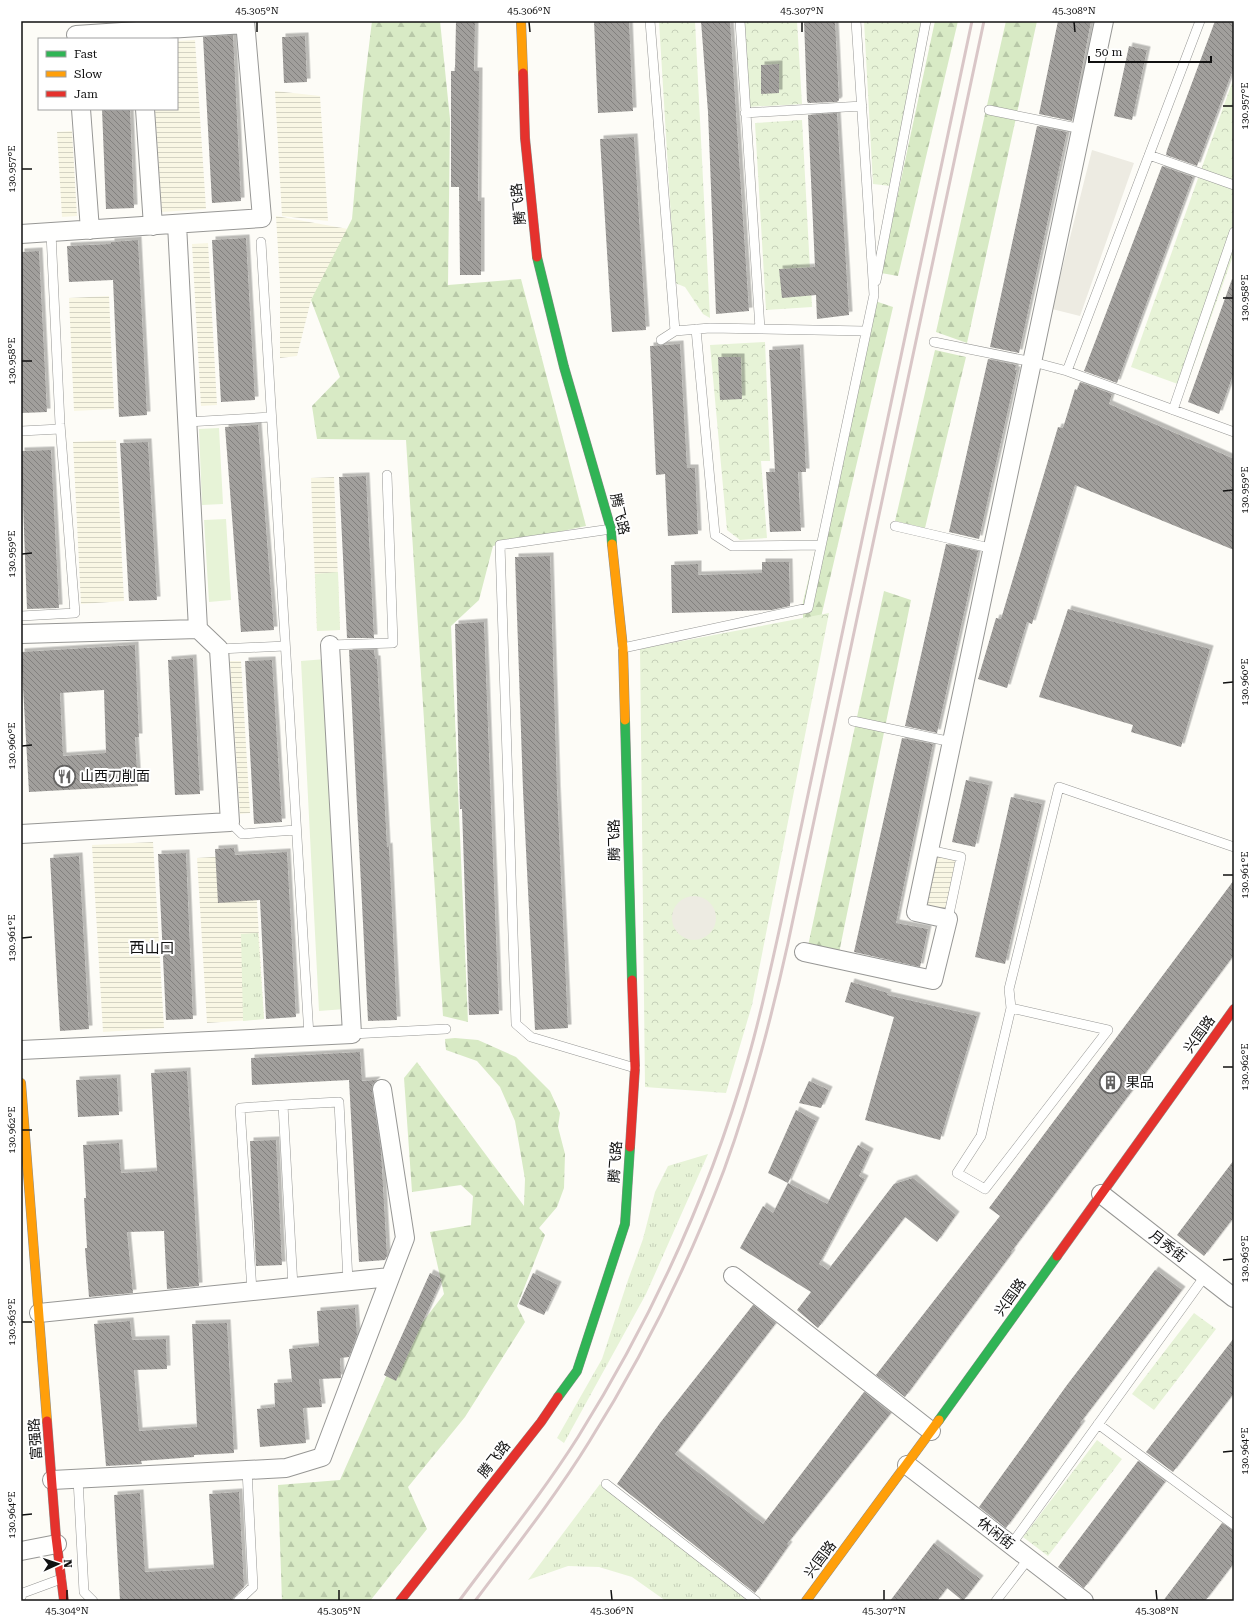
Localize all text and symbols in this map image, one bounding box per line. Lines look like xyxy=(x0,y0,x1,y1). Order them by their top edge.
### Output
text: 45.305°N xyxy=(235,5,279,16)
text: 45.306°N xyxy=(507,5,551,16)
text: 45.307°N xyxy=(780,5,824,16)
text: 45.308°N xyxy=(1052,5,1096,16)
legend xyxy=(38,38,178,110)
scale bar xyxy=(1089,38,1211,64)
text: 50 m xyxy=(1095,45,1122,59)
text: Fast xyxy=(74,47,98,61)
text: Slow xyxy=(74,67,102,81)
text: 130.957°E xyxy=(1239,82,1250,130)
text: Jam xyxy=(74,87,98,101)
text: 130.957°E xyxy=(6,145,17,193)
street label: 腾飞路 xyxy=(508,182,528,226)
text: 130.958°E xyxy=(1239,274,1250,322)
text: 130.958°E xyxy=(6,337,17,385)
text: 130.959°E xyxy=(1239,466,1250,514)
street label: 腾飞路 xyxy=(607,492,633,536)
text: 130.959°E xyxy=(6,530,17,578)
text: 130.960°E xyxy=(1239,658,1250,706)
text: 130.960°E xyxy=(6,722,17,770)
restaurant icon: 山西刀削面 xyxy=(52,763,78,789)
place label: 山西刀削面 xyxy=(80,768,150,784)
street label: 腾飞路 xyxy=(606,819,622,861)
text: 130.961°E xyxy=(1239,851,1250,899)
text: 130.961°E xyxy=(6,914,17,962)
district label: 西山口 xyxy=(129,939,175,957)
street label: 兴国路 xyxy=(1180,1012,1218,1056)
text: 130.962°E xyxy=(1239,1043,1250,1091)
building icon: 果品 xyxy=(1098,1069,1124,1095)
place label: 果品 xyxy=(1126,1074,1154,1090)
text: 130.962°E xyxy=(6,1106,17,1154)
street label: 腾飞路 xyxy=(606,1140,624,1184)
street label: 月秀街 xyxy=(1147,1227,1189,1265)
text: 130.963°E xyxy=(1239,1235,1250,1283)
street label: 兴国路 xyxy=(991,1275,1029,1319)
text: 130.963°E xyxy=(6,1298,17,1346)
street label: 富强路 xyxy=(26,1417,44,1461)
text: 130.964°E xyxy=(1239,1427,1250,1475)
street label: 腾飞路 xyxy=(475,1438,513,1480)
text: 130.964°E xyxy=(6,1491,17,1539)
street label: 休闲街 xyxy=(975,1514,1017,1552)
street label: 兴国路 xyxy=(801,1537,839,1581)
north arrow xyxy=(38,1544,78,1584)
text: N xyxy=(61,1559,74,1569)
text: 45.304°N xyxy=(45,1605,89,1616)
text: 45.305°N xyxy=(317,1605,361,1616)
text: 45.306°N xyxy=(590,1605,634,1616)
text: 45.307°N xyxy=(862,1605,906,1616)
text: 45.308°N xyxy=(1135,1605,1179,1616)

